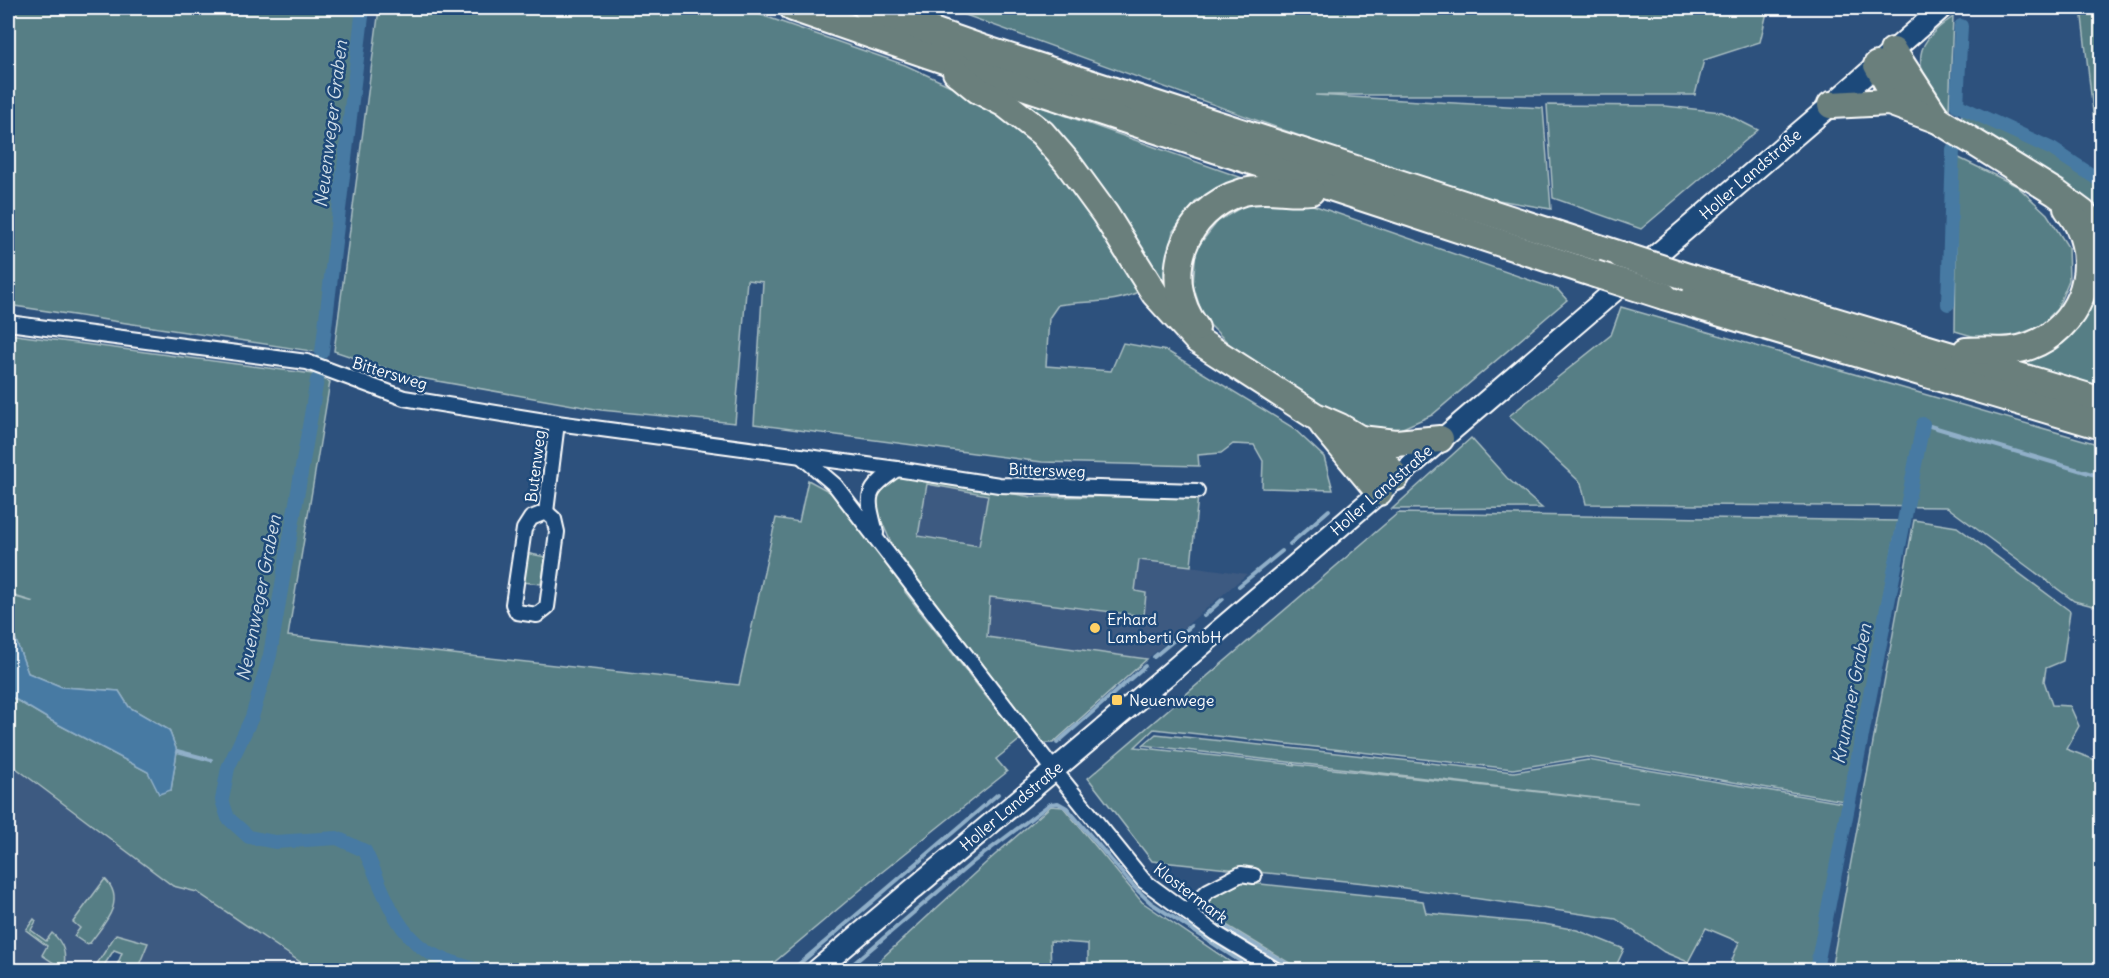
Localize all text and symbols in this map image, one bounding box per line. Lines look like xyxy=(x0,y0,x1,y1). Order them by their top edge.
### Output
water label: Neuenweger Graben xyxy=(309,39,352,209)
street label: Holler Landstraße xyxy=(1695,124,1805,224)
street label: Bittersweg xyxy=(350,352,430,394)
street label: Butenweg xyxy=(521,429,549,503)
street label: Holler Landstraße xyxy=(1326,440,1436,540)
street label: Bittersweg xyxy=(1008,459,1086,481)
water label: Neuenweger Graben xyxy=(231,513,286,683)
place label: Erhard Lamberti GmbH xyxy=(1107,609,1221,647)
marker: Erhard Lamberti GmbH xyxy=(1088,621,1102,635)
water label: Krummer Graben xyxy=(1827,621,1876,766)
place label: Neuenwege xyxy=(1129,690,1214,710)
marker: Neuenwege xyxy=(1110,693,1124,707)
street label: Holler Landstraße xyxy=(955,757,1067,855)
street label: Klostermark xyxy=(1150,859,1232,927)

